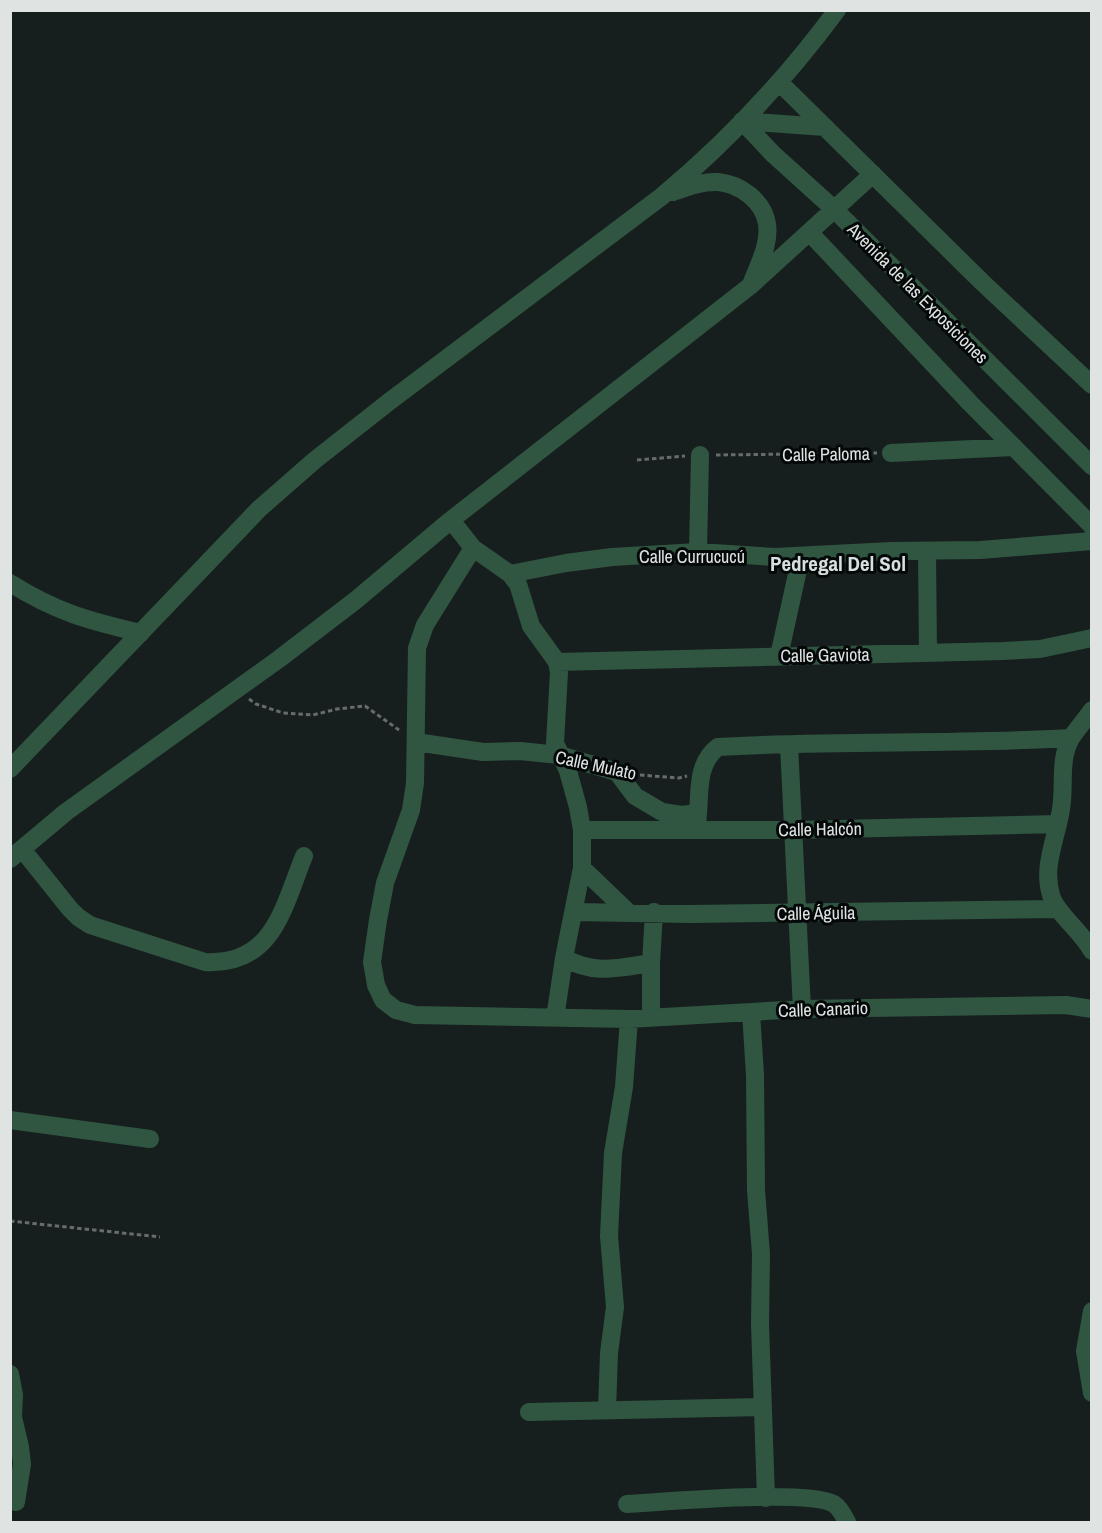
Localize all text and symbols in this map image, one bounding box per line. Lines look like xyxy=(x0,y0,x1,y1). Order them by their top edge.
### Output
street label: Avenida de las Exposiciones xyxy=(841,216,994,369)
street label: Calle Paloma xyxy=(782,441,870,467)
street label: Calle Currucucú xyxy=(639,544,745,569)
district label: Pedregal Del Sol xyxy=(770,549,906,578)
street label: Calle Gaviota xyxy=(780,642,870,668)
street label: Calle Mulato xyxy=(553,744,639,786)
street label: Calle Halcón xyxy=(778,816,862,842)
street label: Calle Águila xyxy=(776,900,856,926)
street label: Calle Canario xyxy=(777,995,869,1023)

